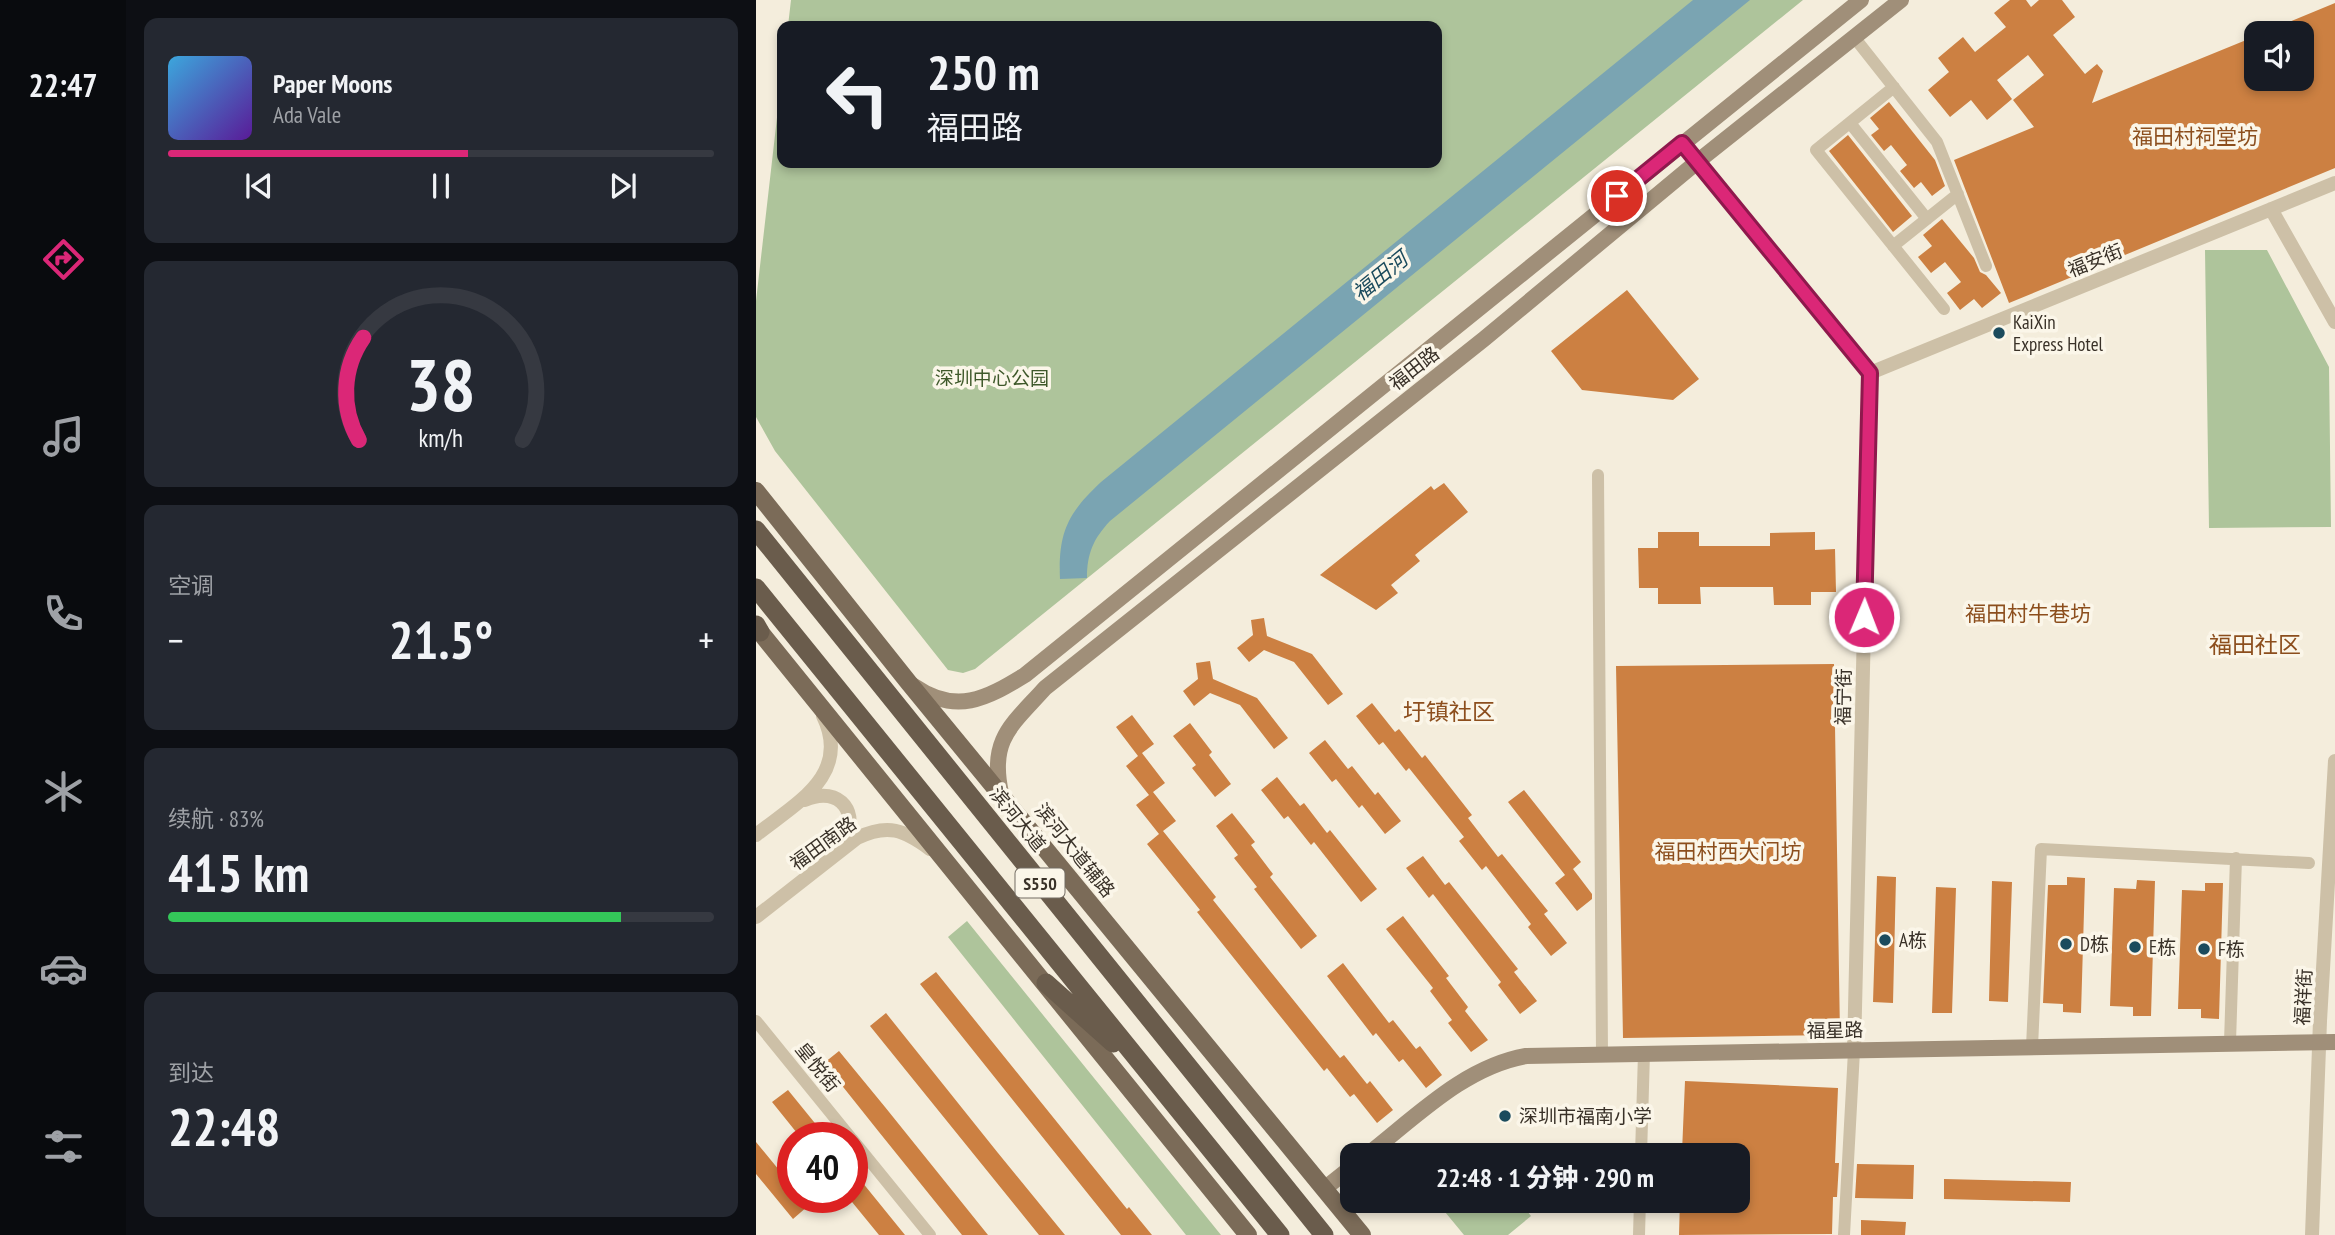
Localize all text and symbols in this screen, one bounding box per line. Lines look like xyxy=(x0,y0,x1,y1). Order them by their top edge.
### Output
map controls xyxy=(2244,21,2314,91)
button: sound xyxy=(2244,21,2314,91)
text: 250 m xyxy=(927,40,1040,104)
icon: left xyxy=(812,49,903,140)
text: 22:47 xyxy=(28,64,98,106)
text: Paper Moons xyxy=(273,67,392,100)
text: Ada Vale xyxy=(273,100,341,129)
text: 福田路 xyxy=(927,106,1023,148)
district label: 福田村祠堂坊 xyxy=(2132,123,2258,150)
pin xyxy=(1587,166,1647,226)
icon: previous xyxy=(240,167,278,205)
icon: pause xyxy=(422,167,460,205)
icon: next xyxy=(604,167,642,205)
icon: arrive xyxy=(1598,177,1636,215)
icon: directions xyxy=(39,235,88,284)
street label: 福安街 xyxy=(2064,238,2126,282)
water label: 福田河 xyxy=(1347,243,1416,306)
place label: KaiXin Express Hotel xyxy=(2013,310,2103,356)
marker: KaiXin Express Hotel xyxy=(1991,325,2007,341)
text: 38 xyxy=(406,337,476,431)
street label: 福田路 xyxy=(1384,341,1444,395)
park label: 深圳中心公园 xyxy=(935,366,1049,390)
icon: music xyxy=(39,412,88,461)
text: km/h xyxy=(419,422,463,454)
text: 空调 xyxy=(168,571,214,600)
position arrow xyxy=(1827,580,1901,654)
icon: phone xyxy=(39,589,88,638)
district label: 福田村牛巷坊 xyxy=(1965,600,2091,627)
text: 21.5° xyxy=(389,606,493,673)
text: − xyxy=(168,615,184,664)
text: + xyxy=(698,615,714,664)
district label: 福田社区 xyxy=(2209,630,2301,659)
street label: 福宁街 xyxy=(1831,668,1855,726)
district label: 圩镇社区 xyxy=(1403,697,1495,726)
icon: climate xyxy=(39,767,88,816)
street label: 滨河大道 xyxy=(985,782,1051,856)
street label: 滨河大道辅路 xyxy=(1030,798,1120,902)
text: 续航 · 83% xyxy=(168,804,264,833)
street label: 福田南路 xyxy=(785,811,861,875)
district label: 福田村西大门坊 xyxy=(1655,838,1802,865)
text: 415 km xyxy=(168,839,309,906)
road number: S550 xyxy=(1016,868,1064,898)
place label: A栋 xyxy=(1899,928,1927,952)
marker: A栋 xyxy=(1877,932,1893,948)
place label: D栋 xyxy=(2080,932,2109,956)
place label: E栋 xyxy=(2149,935,2176,959)
marker: D栋 xyxy=(2058,936,2074,952)
place label: F栋 xyxy=(2218,937,2245,961)
marker: E栋 xyxy=(2127,939,2143,955)
marker: F栋 xyxy=(2196,941,2212,957)
icon: car xyxy=(39,944,88,993)
street label: 福祥街 xyxy=(2290,968,2316,1026)
street label: 福星路 xyxy=(1806,1018,1864,1042)
street label: 皇悦街 xyxy=(791,1037,845,1097)
text: 到达 xyxy=(168,1058,214,1087)
text: 22:48 xyxy=(168,1093,280,1160)
place label: 深圳市福南小学 xyxy=(1519,1104,1652,1128)
marker: 深圳市福南小学 xyxy=(1497,1108,1513,1124)
icon: filters xyxy=(39,1122,88,1171)
speed limit sign: 40 xyxy=(777,1122,868,1213)
text: 22:48 · 1 分钟 · 290 m xyxy=(1436,1161,1654,1194)

